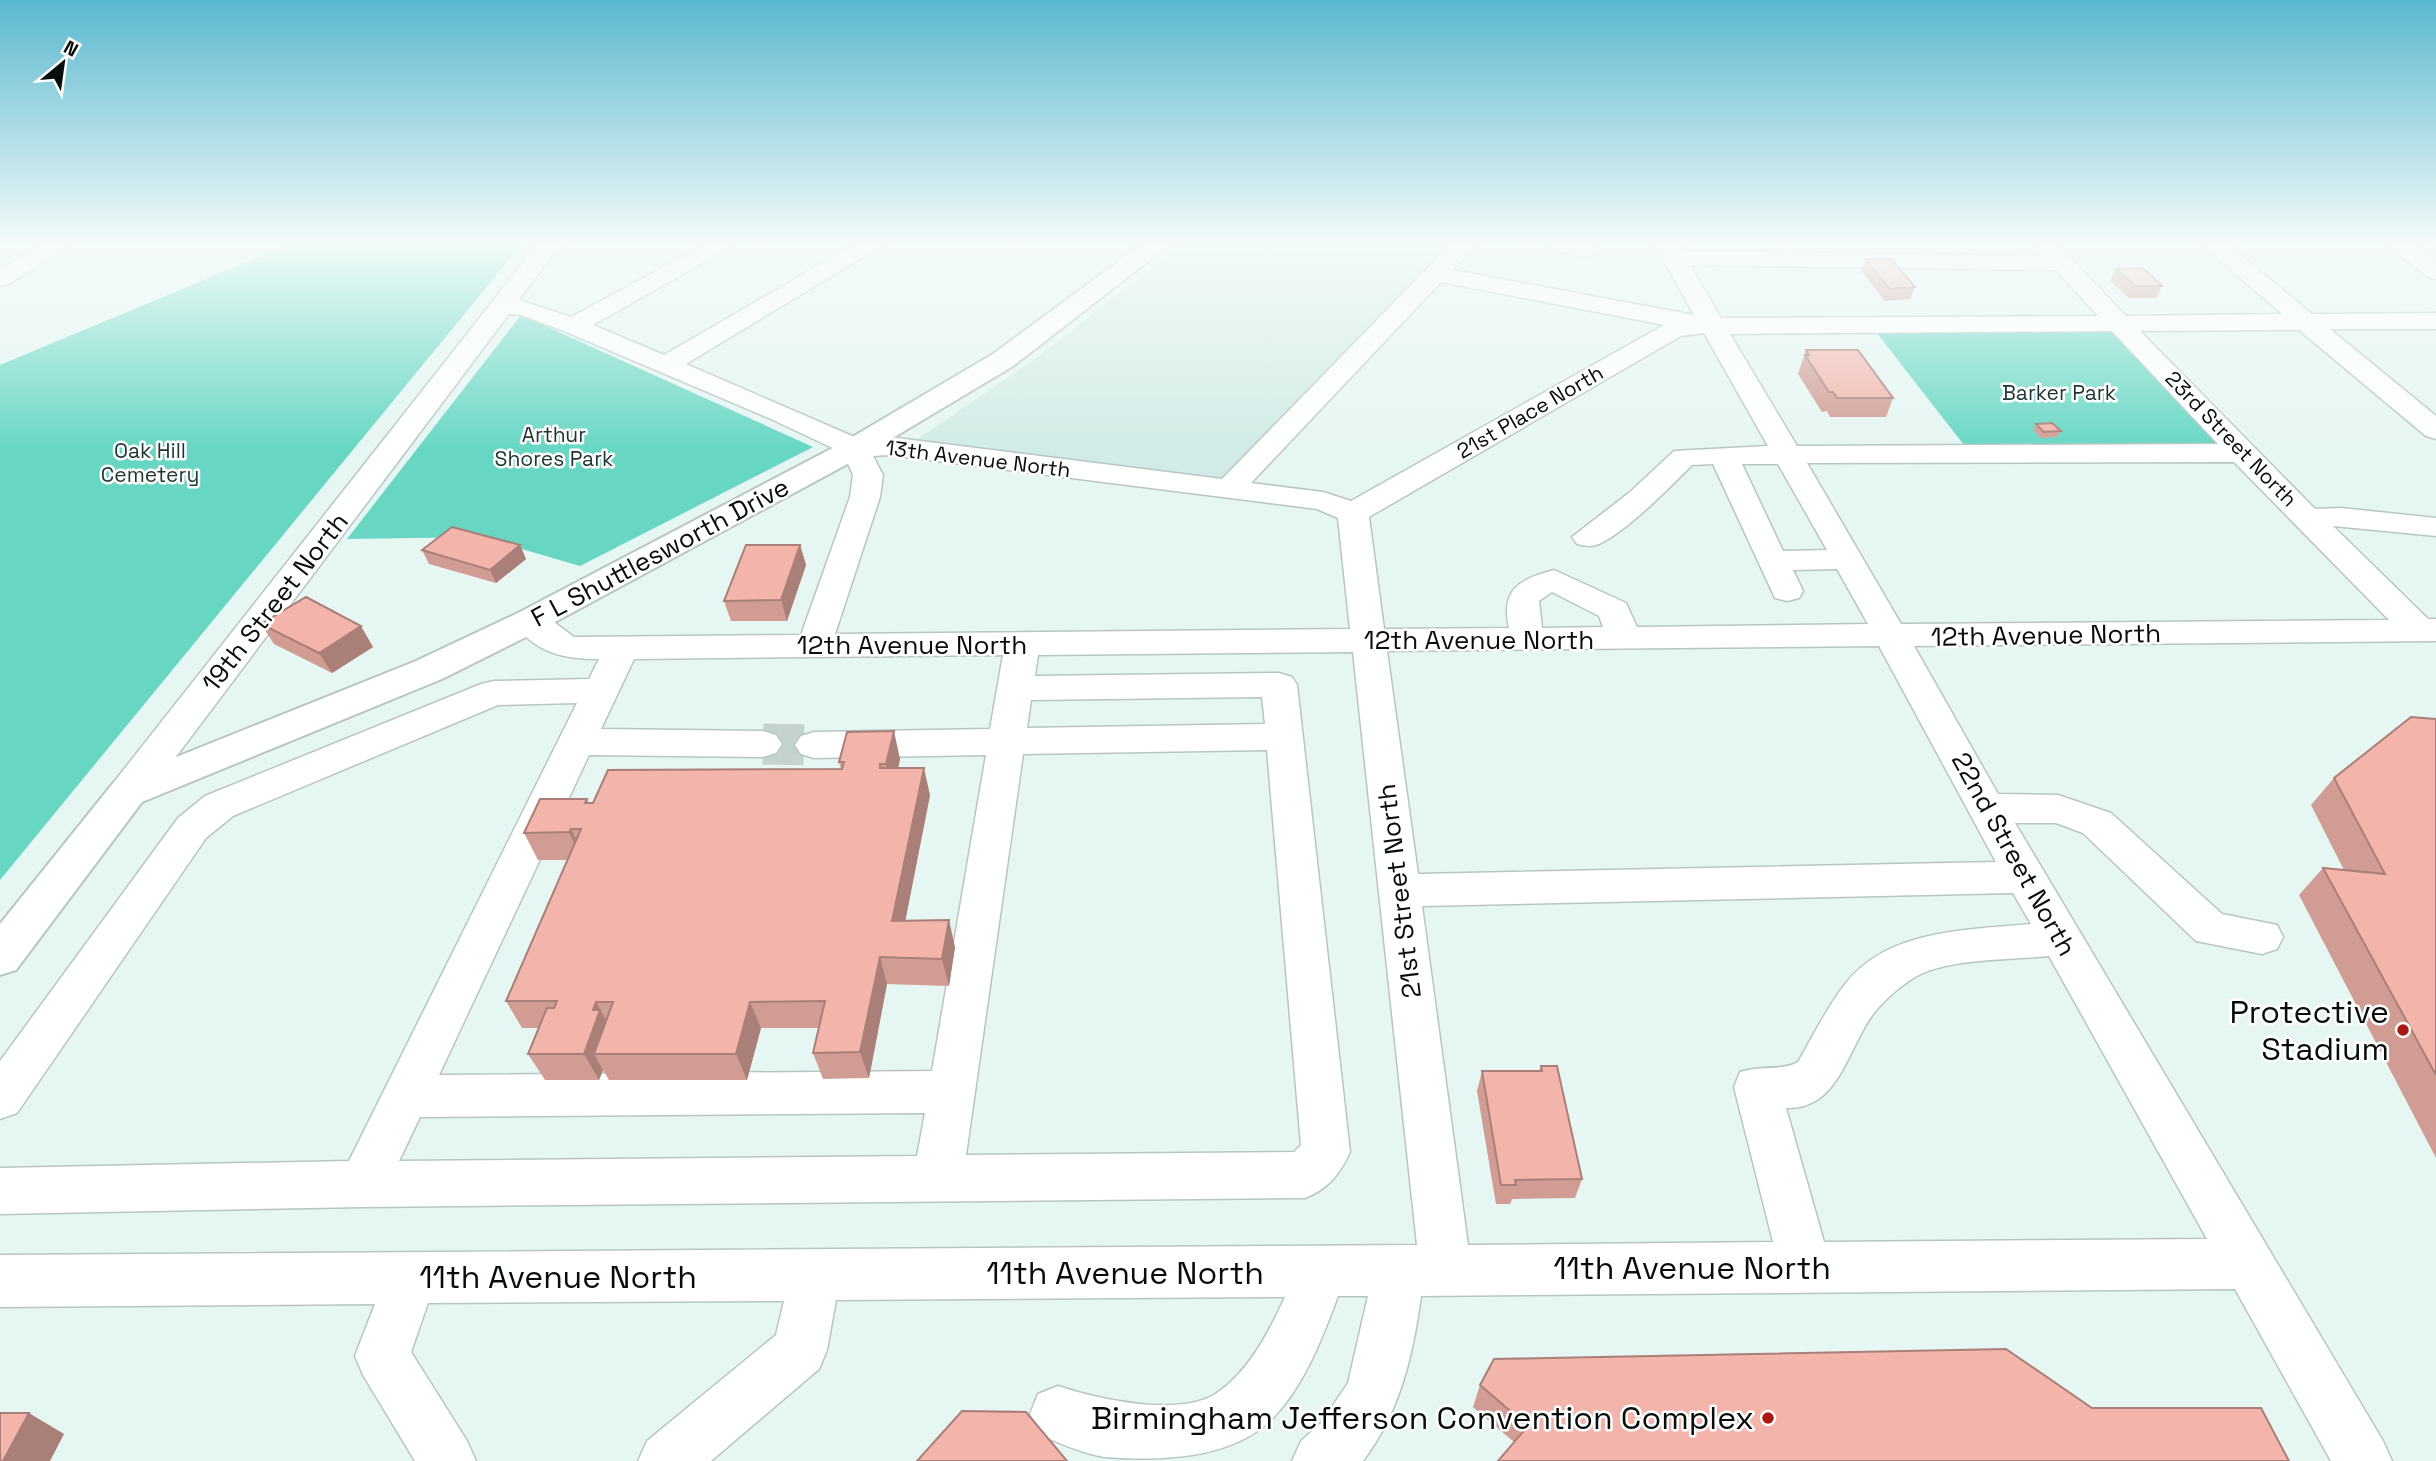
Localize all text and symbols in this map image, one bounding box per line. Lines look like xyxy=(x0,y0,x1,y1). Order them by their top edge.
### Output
north arrow xyxy=(28,28,98,98)
text: N xyxy=(59,35,83,63)
street label: 21st Place North xyxy=(1452,359,1608,464)
street label: 23rd Street North xyxy=(2160,365,2303,512)
park label: Barker Park xyxy=(2002,379,2116,406)
park label: Arthur Shores Park xyxy=(495,421,613,472)
street label: 13th Avenue North xyxy=(884,434,1072,483)
park label: Oak Hill Cemetery xyxy=(101,437,199,488)
street label: F L Shuttlesworth Drive xyxy=(525,470,795,634)
street label: 19th Street North xyxy=(194,505,356,699)
street label: 12th Avenue North xyxy=(1931,616,2161,654)
street label: 12th Avenue North xyxy=(1364,623,1594,657)
street label: 12th Avenue North xyxy=(797,628,1027,662)
street label: 22nd Street North xyxy=(1944,746,2084,962)
street label: 21st Street North xyxy=(1369,782,1429,1000)
place label: Protective Stadium xyxy=(2229,992,2389,1069)
marker: Protective Stadium xyxy=(2395,1022,2411,1038)
street label: 11th Avenue North xyxy=(1553,1248,1831,1288)
street label: 11th Avenue North xyxy=(986,1253,1264,1293)
street label: 11th Avenue North xyxy=(419,1257,697,1297)
place label: Birmingham Jefferson Convention Complex xyxy=(1091,1398,1754,1438)
marker: Birmingham Jefferson Convention Complex xyxy=(1760,1410,1776,1426)

